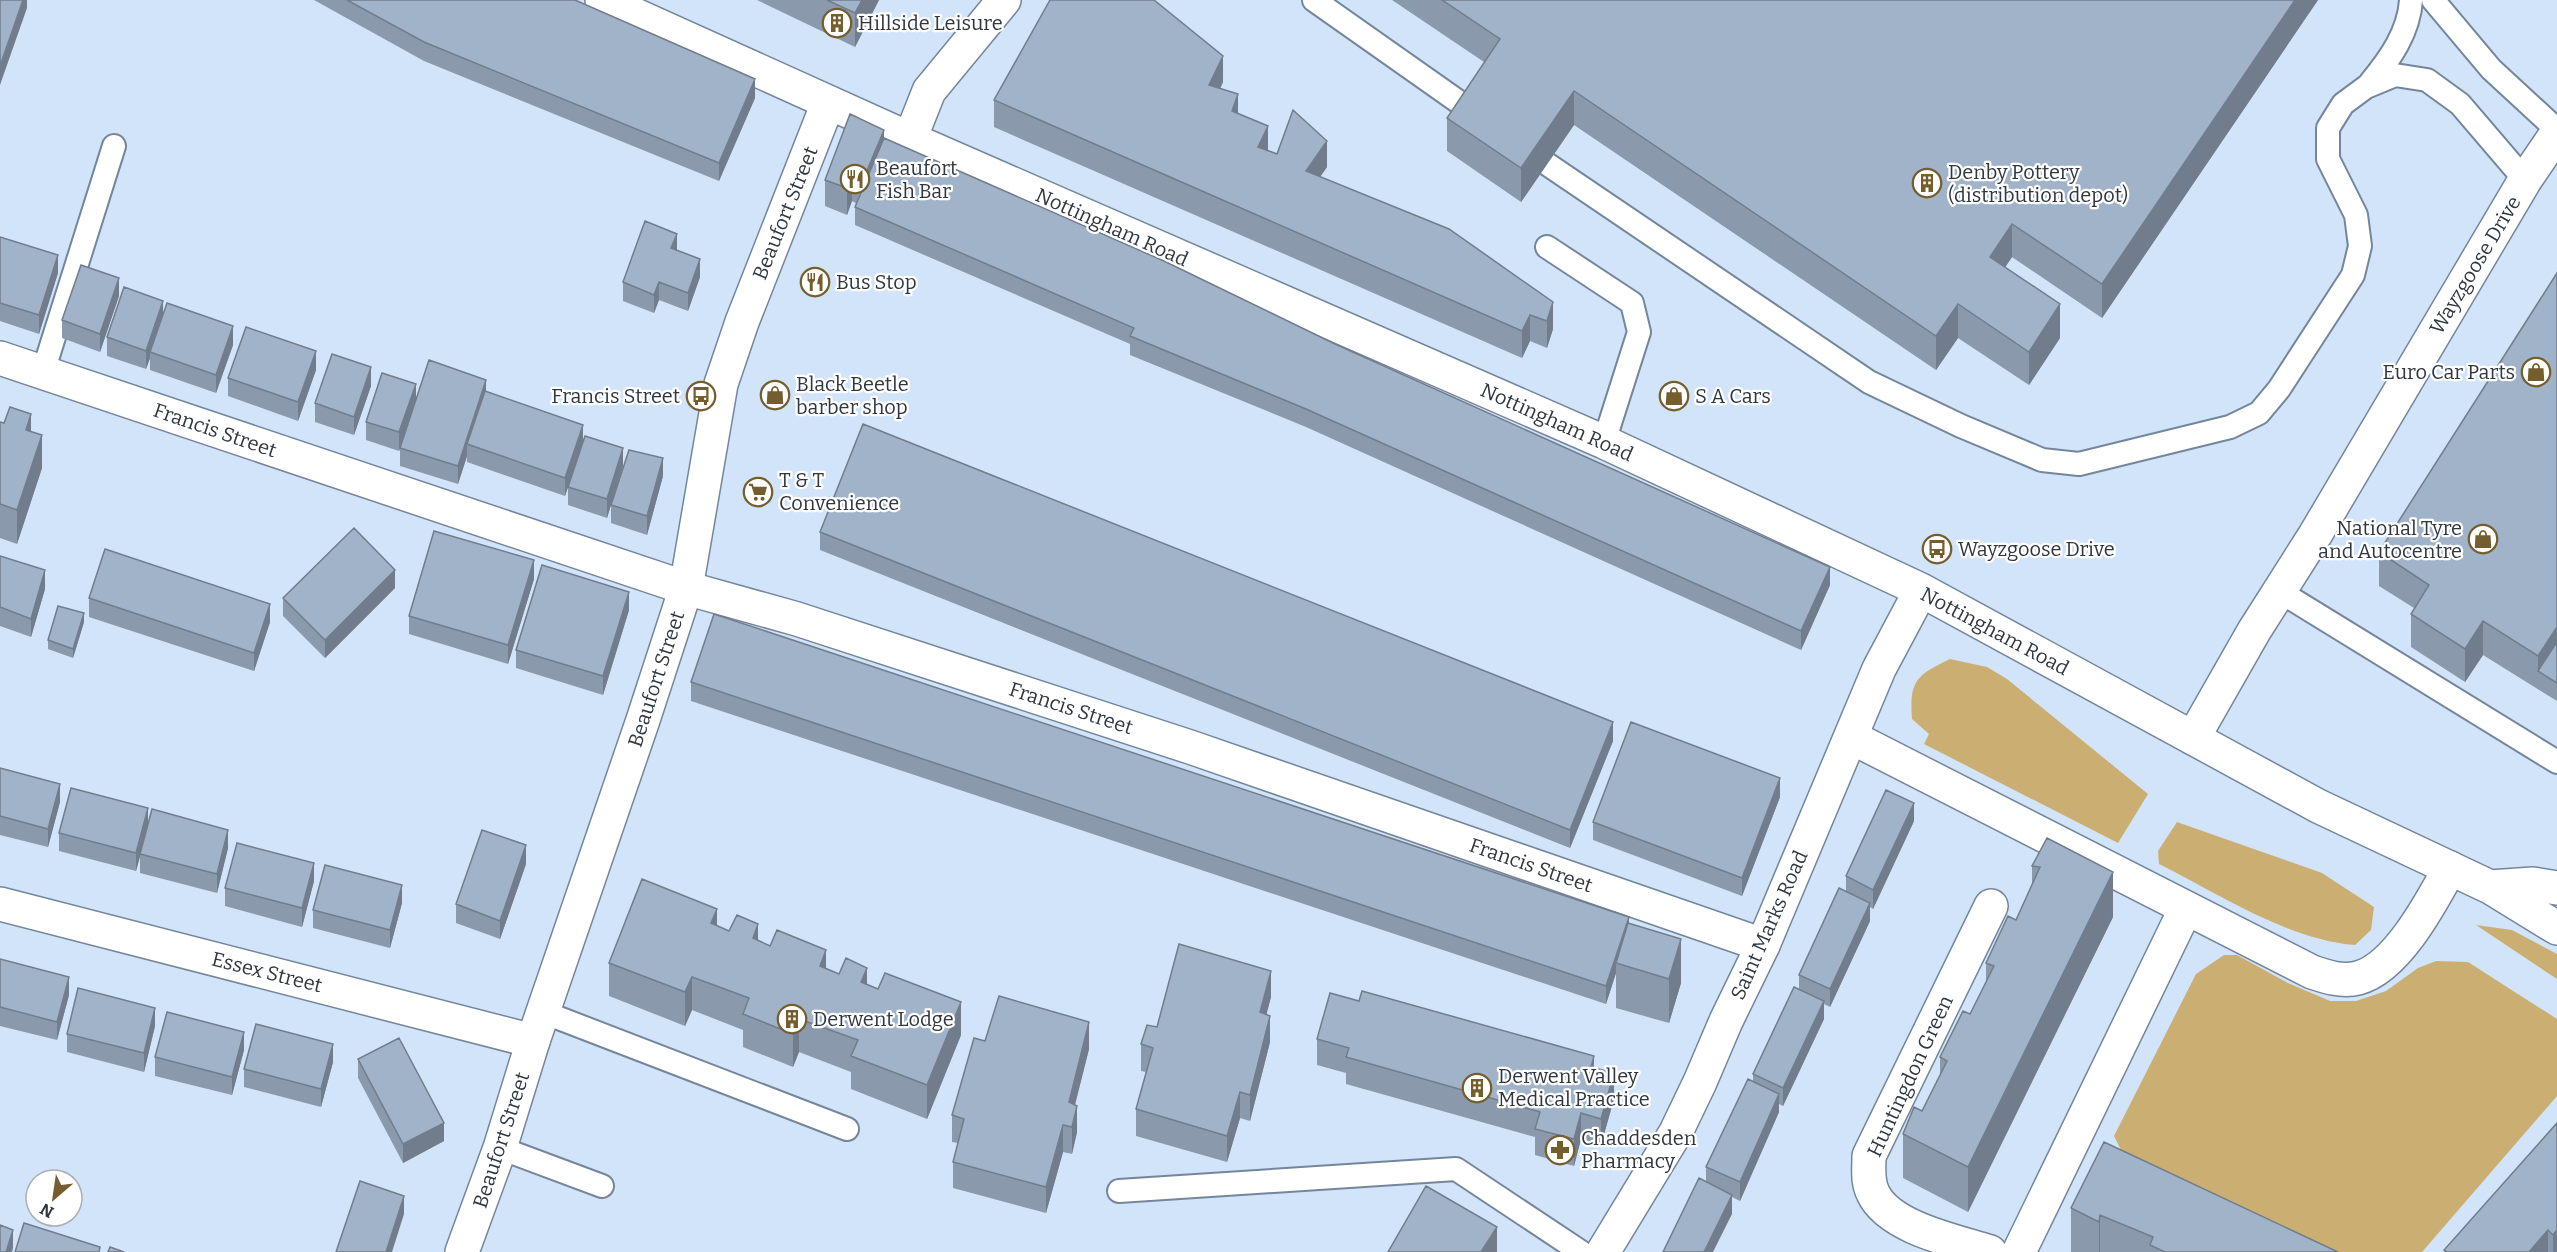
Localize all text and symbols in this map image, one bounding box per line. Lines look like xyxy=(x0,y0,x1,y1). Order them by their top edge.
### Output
building icon: Hillside Leisure xyxy=(821,7,853,39)
place label: Hillside Leisure xyxy=(858,11,1003,35)
street label: Beaufort Street xyxy=(747,143,823,283)
place label: Beaufort Fish Bar xyxy=(876,156,957,203)
place label: Denby Pottery (distribution depot) xyxy=(1948,160,2128,207)
restaurant icon: Beaufort Fish Bar xyxy=(839,163,871,195)
building icon: Denby Pottery (distribution depot) xyxy=(1911,167,1943,199)
street label: Nottingham Road xyxy=(1032,183,1192,271)
street label: Wayzgoose Drive xyxy=(2424,192,2526,338)
restaurant icon: Bus Stop xyxy=(799,266,831,298)
place label: Bus Stop xyxy=(836,270,917,294)
shop icon: Euro Car Parts xyxy=(2520,356,2552,388)
place label: Euro Car Parts xyxy=(2383,360,2515,384)
place label: Black Beetle barber shop xyxy=(796,372,909,419)
street label: Nottingham Road xyxy=(1477,378,1637,466)
shop icon: Black Beetle barber shop xyxy=(759,379,791,411)
bus stop icon: Francis Street xyxy=(685,380,717,412)
shop icon: S A Cars xyxy=(1658,380,1690,412)
place label: Francis Street xyxy=(551,384,680,408)
place label: S A Cars xyxy=(1695,384,1771,408)
street label: Francis Street xyxy=(150,398,280,462)
place label: T & T Convenience xyxy=(779,468,899,515)
supermarket icon: T & T Convenience xyxy=(742,476,774,508)
place label: National Tyre and Autocentre xyxy=(2318,516,2462,563)
shop icon: National Tyre and Autocentre xyxy=(2467,523,2499,555)
bus stop icon: Wayzgoose Drive xyxy=(1921,533,1953,565)
place label: Wayzgoose Drive xyxy=(1958,537,2115,561)
street label: Nottingham Road xyxy=(1917,582,2073,680)
street label: Beaufort Street xyxy=(623,608,689,750)
street label: Francis Street xyxy=(1006,677,1136,739)
street label: Francis Street xyxy=(1466,833,1596,897)
street label: Saint Marks Road xyxy=(1725,847,1813,1003)
street label: Essex Street xyxy=(209,947,325,997)
street label: Huntingdon Green xyxy=(1862,991,1958,1161)
building icon: Derwent Lodge xyxy=(776,1003,808,1035)
place label: Derwent Lodge xyxy=(813,1007,954,1031)
place label: Derwent Valley Medical Practice xyxy=(1498,1064,1650,1111)
street label: Beaufort Street xyxy=(468,1069,534,1211)
building icon: Derwent Valley Medical Practice xyxy=(1461,1072,1493,1104)
place label: Chaddesden Pharmacy xyxy=(1581,1126,1697,1173)
pharmacy icon: Chaddesden Pharmacy xyxy=(1544,1134,1576,1166)
north arrow xyxy=(24,1168,84,1228)
text: N xyxy=(37,1199,57,1222)

